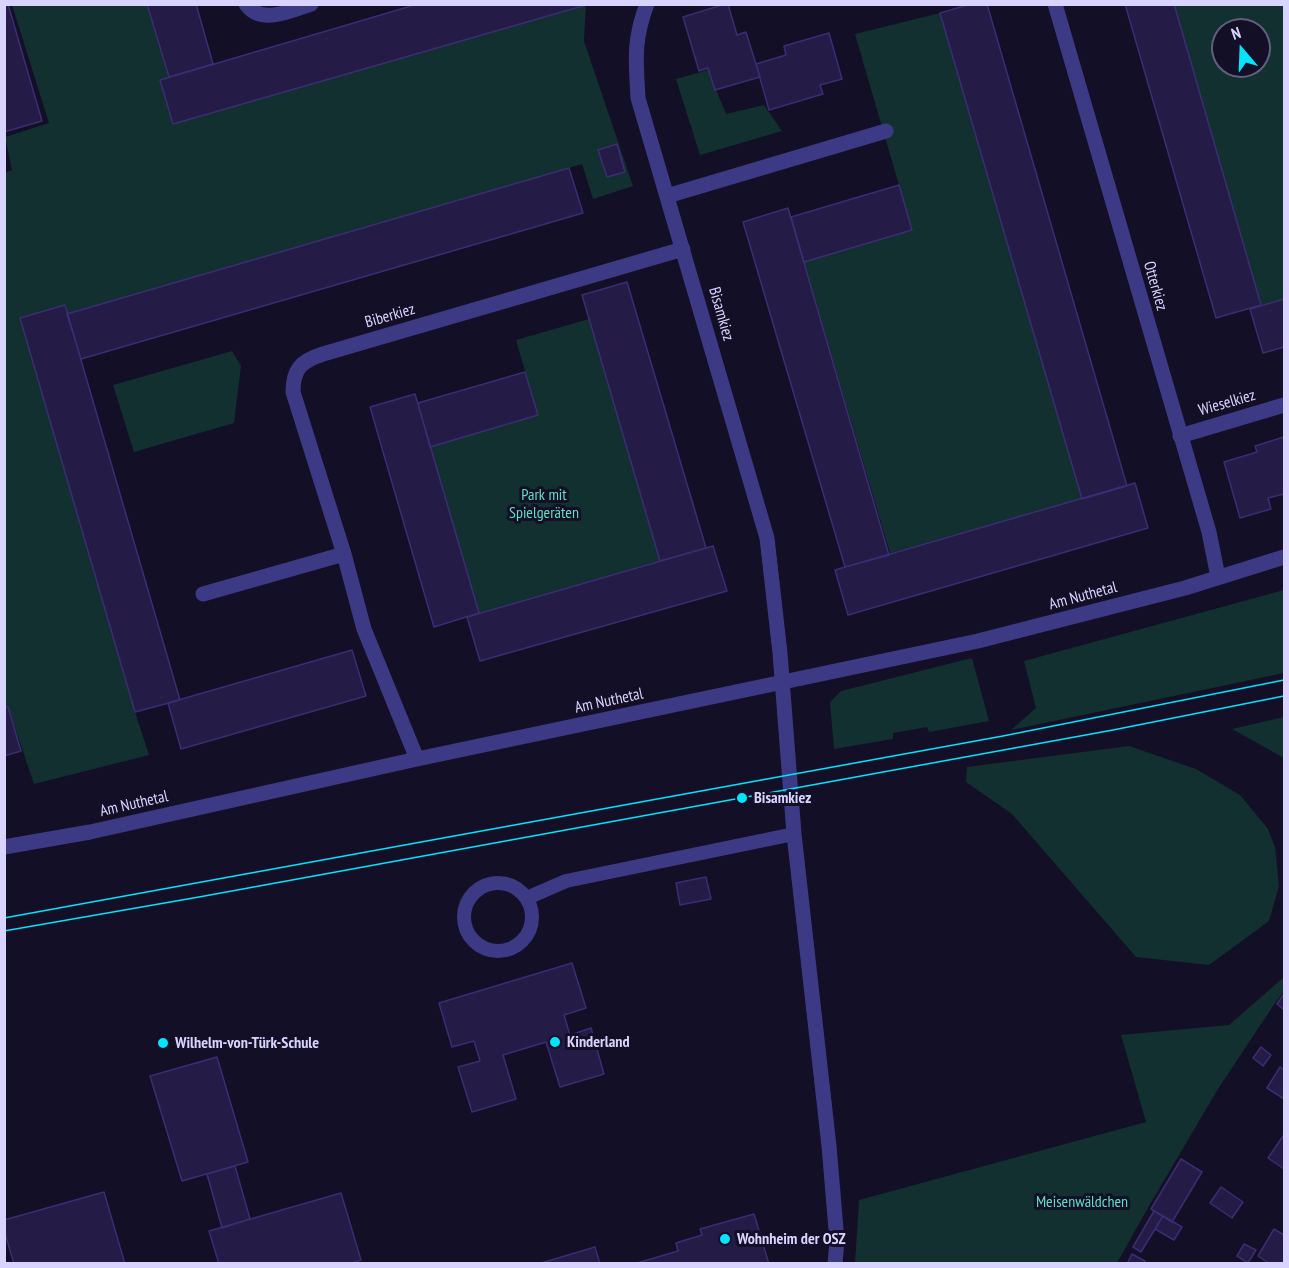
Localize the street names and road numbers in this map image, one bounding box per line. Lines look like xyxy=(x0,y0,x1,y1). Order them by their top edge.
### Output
street label: Otterkiez xyxy=(1139,259,1171,313)
street label: Bisamkiez xyxy=(704,285,738,343)
street label: Biberkiez xyxy=(363,300,417,332)
street label: Wieselkiez xyxy=(1196,386,1258,420)
street label: Am Nuthetal xyxy=(1047,578,1119,614)
street label: Am Nuthetal xyxy=(573,684,645,718)
street label: Am Nuthetal xyxy=(98,787,170,821)

